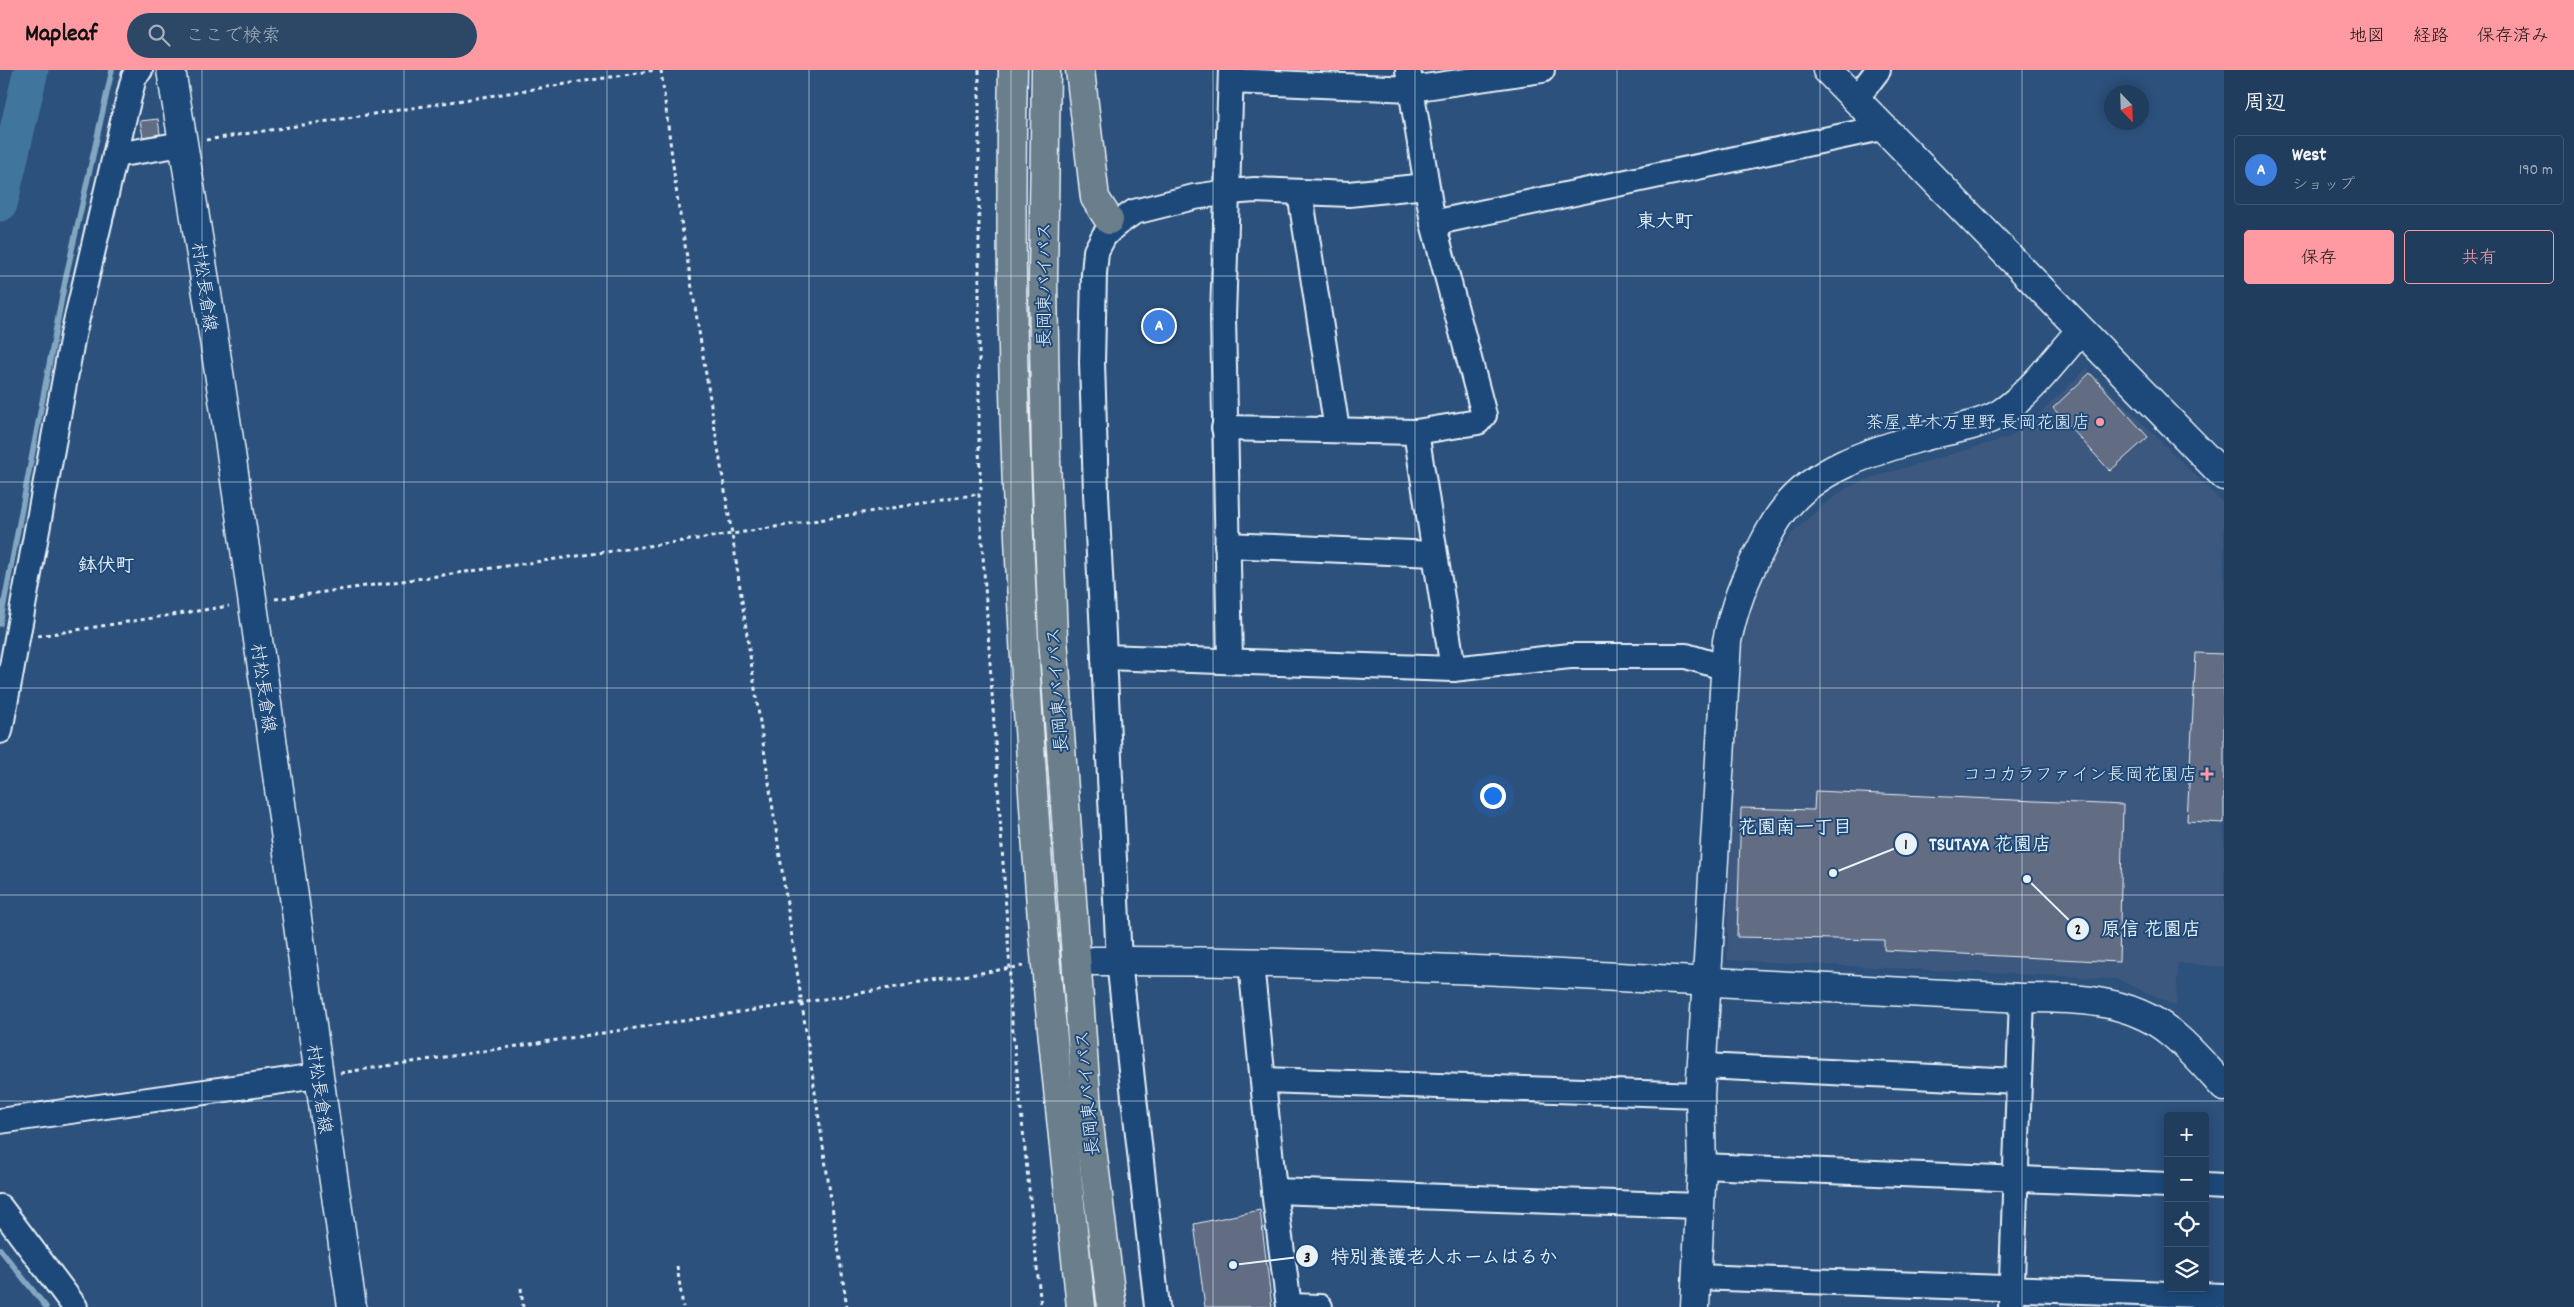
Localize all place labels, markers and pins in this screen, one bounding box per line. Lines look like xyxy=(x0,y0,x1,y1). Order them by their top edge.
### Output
pin: A xyxy=(1143,307,1175,345)
place label: 茶屋 草木万里野 長岡花園店 xyxy=(1866,412,2090,437)
marker: 茶屋 草木万里野 長岡花園店 xyxy=(2094,416,2106,428)
place label: ココカラファイン長岡花園店 xyxy=(1963,764,2197,789)
marker: ココカラファイン長岡花園店 xyxy=(2201,768,2213,780)
callout: TSUTAYA 花園店 xyxy=(1894,827,2061,861)
callout: 原信 花園店 xyxy=(2066,912,2210,946)
callout: 特別養護老人ホームはるか xyxy=(1295,1239,1568,1273)

